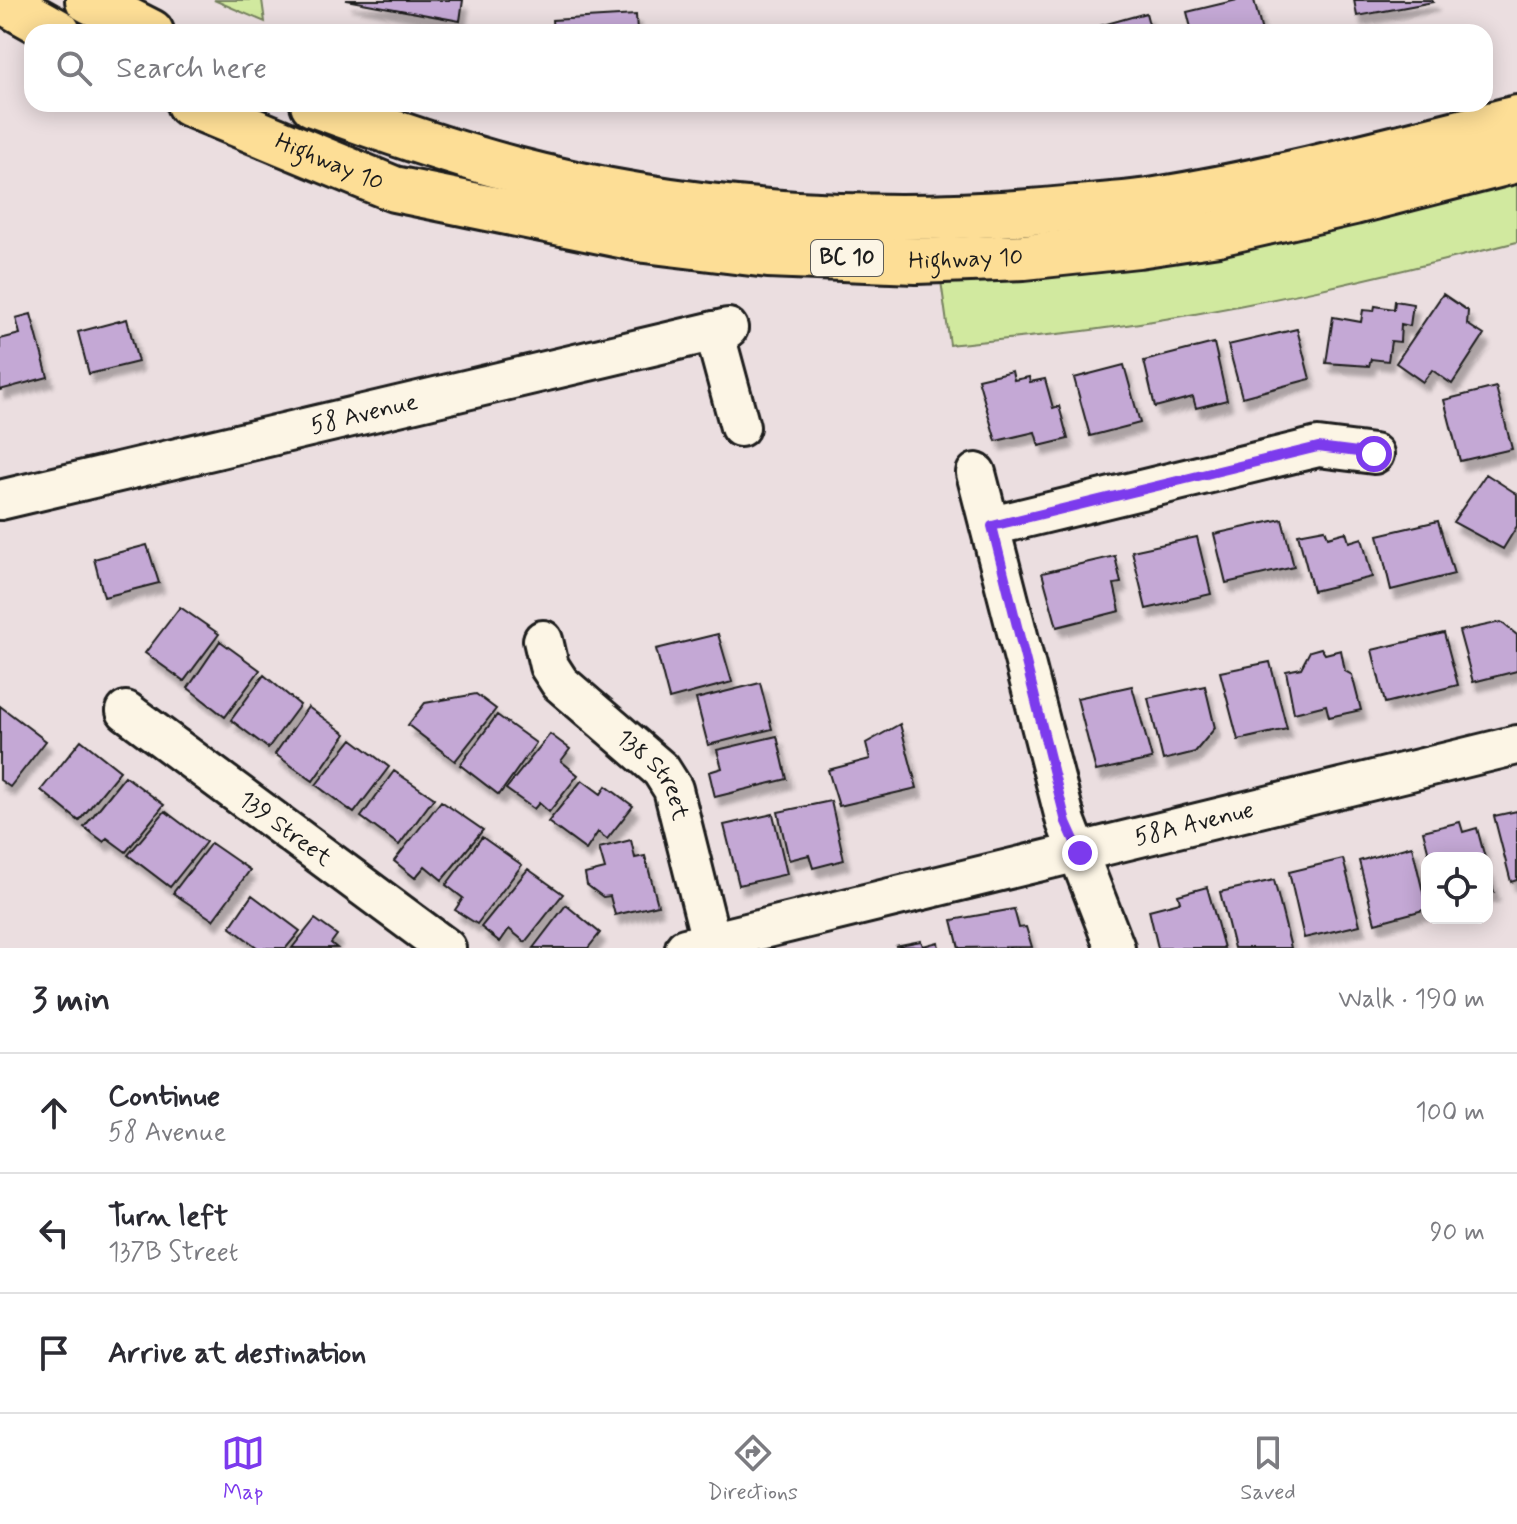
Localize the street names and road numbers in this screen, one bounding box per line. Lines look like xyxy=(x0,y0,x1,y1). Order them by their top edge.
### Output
street label: Highway 10 xyxy=(270,126,388,199)
road number: BC 10 xyxy=(811,240,883,276)
street label: Highway 10 xyxy=(908,242,1024,279)
street label: 58 Avenue xyxy=(307,386,421,442)
street label: 138 Street xyxy=(609,723,696,824)
street label: 139 Street xyxy=(232,784,338,874)
street label: 58A Avenue xyxy=(1131,794,1257,853)

